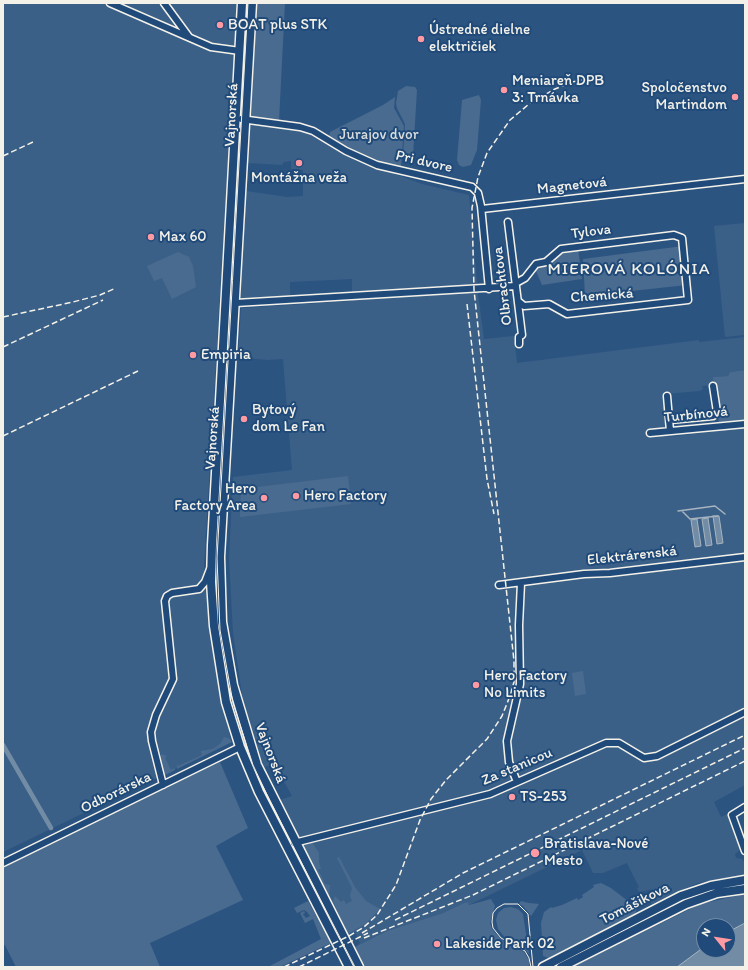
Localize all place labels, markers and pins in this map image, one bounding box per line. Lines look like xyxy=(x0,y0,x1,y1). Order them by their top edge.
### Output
place label: BOAT plus STK xyxy=(228,16,327,34)
marker: BOAT plus STK xyxy=(215,20,225,30)
place label: Ústredné dielne električiek xyxy=(429,21,530,56)
marker: Ústredné dielne električiek xyxy=(416,34,426,44)
place label: Meniareň DPB 3: Trnávka xyxy=(512,72,604,107)
place label: Spoločenstvo Martindom xyxy=(641,79,727,114)
marker: Meniareň DPB 3: Trnávka xyxy=(499,85,509,95)
marker: Spoločenstvo Martindom xyxy=(730,92,740,102)
marker: Montážna veža xyxy=(294,158,304,168)
place label: Montážna veža xyxy=(251,169,347,187)
place label: Max 60 xyxy=(159,228,207,246)
marker: Max 60 xyxy=(146,232,156,242)
place label: Empiria xyxy=(201,346,251,364)
marker: Empiria xyxy=(188,350,198,360)
place label: Bytový dom Le Fan xyxy=(252,401,325,436)
marker: Bytový dom Le Fan xyxy=(239,414,249,424)
place label: Hero Factory Area xyxy=(174,480,256,515)
place label: Hero Factory xyxy=(304,487,387,505)
marker: Hero Factory xyxy=(291,491,301,501)
marker: Hero Factory Area xyxy=(259,493,269,503)
place label: Hero Factory No Limits xyxy=(484,667,567,702)
marker: Hero Factory No Limits xyxy=(471,680,481,690)
place label: TS-253 xyxy=(520,788,567,806)
marker: TS-253 xyxy=(507,792,517,802)
place label: Bratislava-Nové Mesto xyxy=(544,835,648,870)
marker: Bratislava-Nové Mesto xyxy=(529,847,541,859)
place label: Lakeside Park 02 xyxy=(445,935,554,953)
marker: Lakeside Park 02 xyxy=(432,939,442,949)

